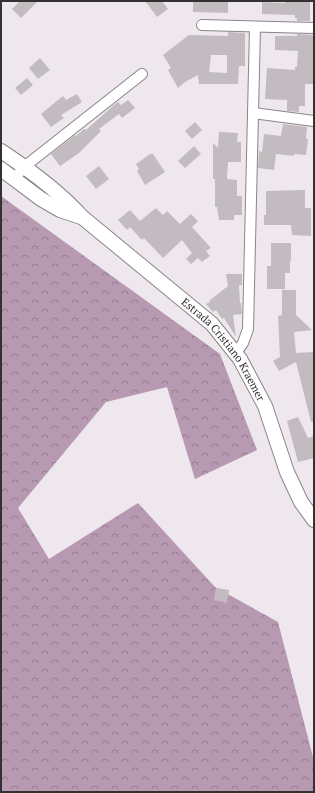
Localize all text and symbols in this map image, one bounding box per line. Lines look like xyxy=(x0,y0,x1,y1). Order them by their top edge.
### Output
street label: Estrada Cristiano Kraemer xyxy=(179,295,268,404)

